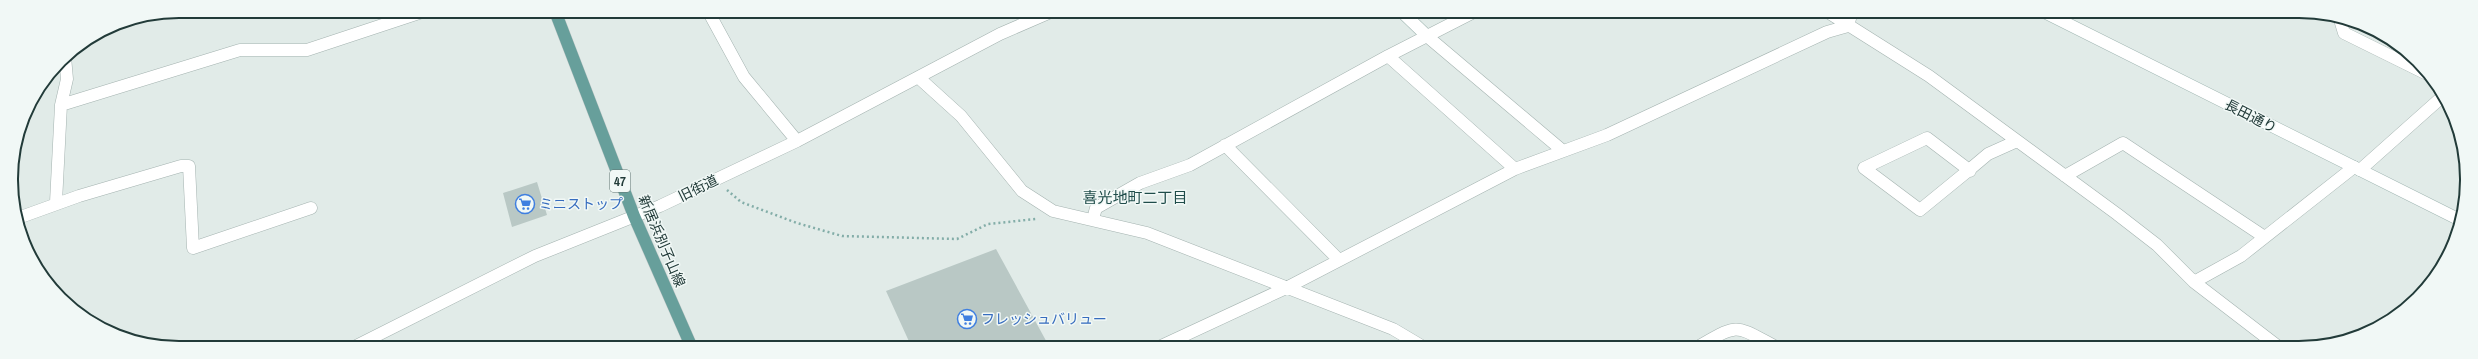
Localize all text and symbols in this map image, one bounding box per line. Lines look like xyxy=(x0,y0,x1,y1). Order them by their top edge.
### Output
street label: 長田通り xyxy=(2222,95,2280,137)
road number: 47 xyxy=(610,170,630,192)
street label: 旧街道 xyxy=(675,171,721,205)
district label: 喜光地町二丁目 xyxy=(1082,187,1188,208)
street label: 新居浜別子山線 xyxy=(635,192,689,290)
supermarket icon: ミニストップ xyxy=(514,193,536,215)
place label: ミニストップ xyxy=(539,195,623,213)
supermarket icon: フレッシュバリュー xyxy=(956,308,978,330)
place label: フレッシュバリュー xyxy=(981,310,1107,328)

